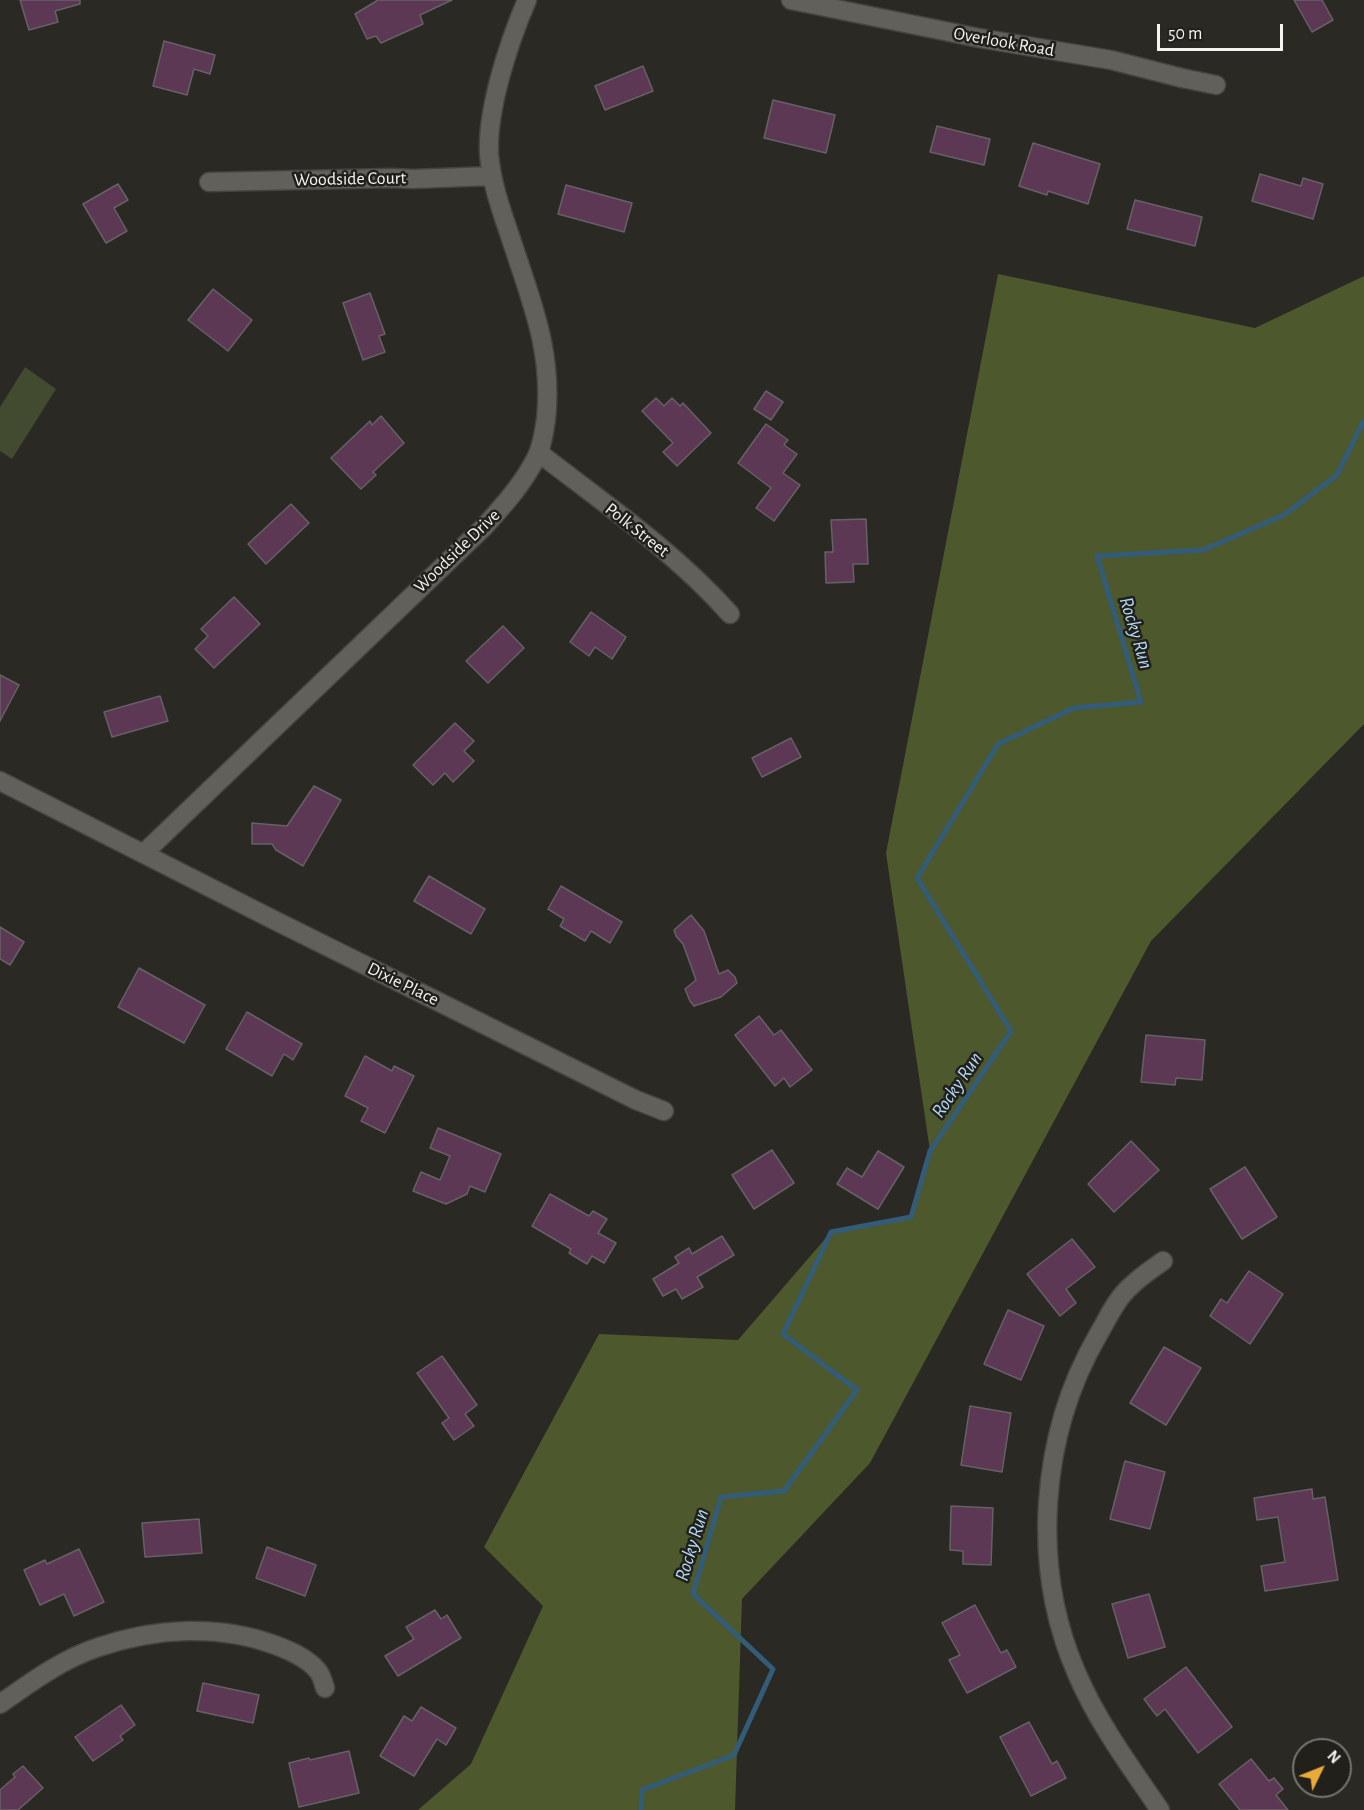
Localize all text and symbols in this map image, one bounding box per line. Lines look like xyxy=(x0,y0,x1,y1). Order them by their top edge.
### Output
scale bar xyxy=(1160,12,1286,50)
street label: Overlook Road xyxy=(952,23,1056,61)
text: 50 m xyxy=(1168,25,1202,43)
street label: Woodside Court xyxy=(294,167,406,191)
street label: Polk Street xyxy=(601,498,673,562)
street label: Woodside Drive xyxy=(409,505,505,597)
water label: Rocky Run xyxy=(1114,594,1158,672)
street label: Dixie Place xyxy=(364,957,442,1011)
water label: Rocky Run xyxy=(926,1048,988,1122)
water label: Rocky Run xyxy=(670,1506,714,1584)
north arrow xyxy=(1292,1738,1352,1798)
text: N xyxy=(1324,1748,1343,1767)

